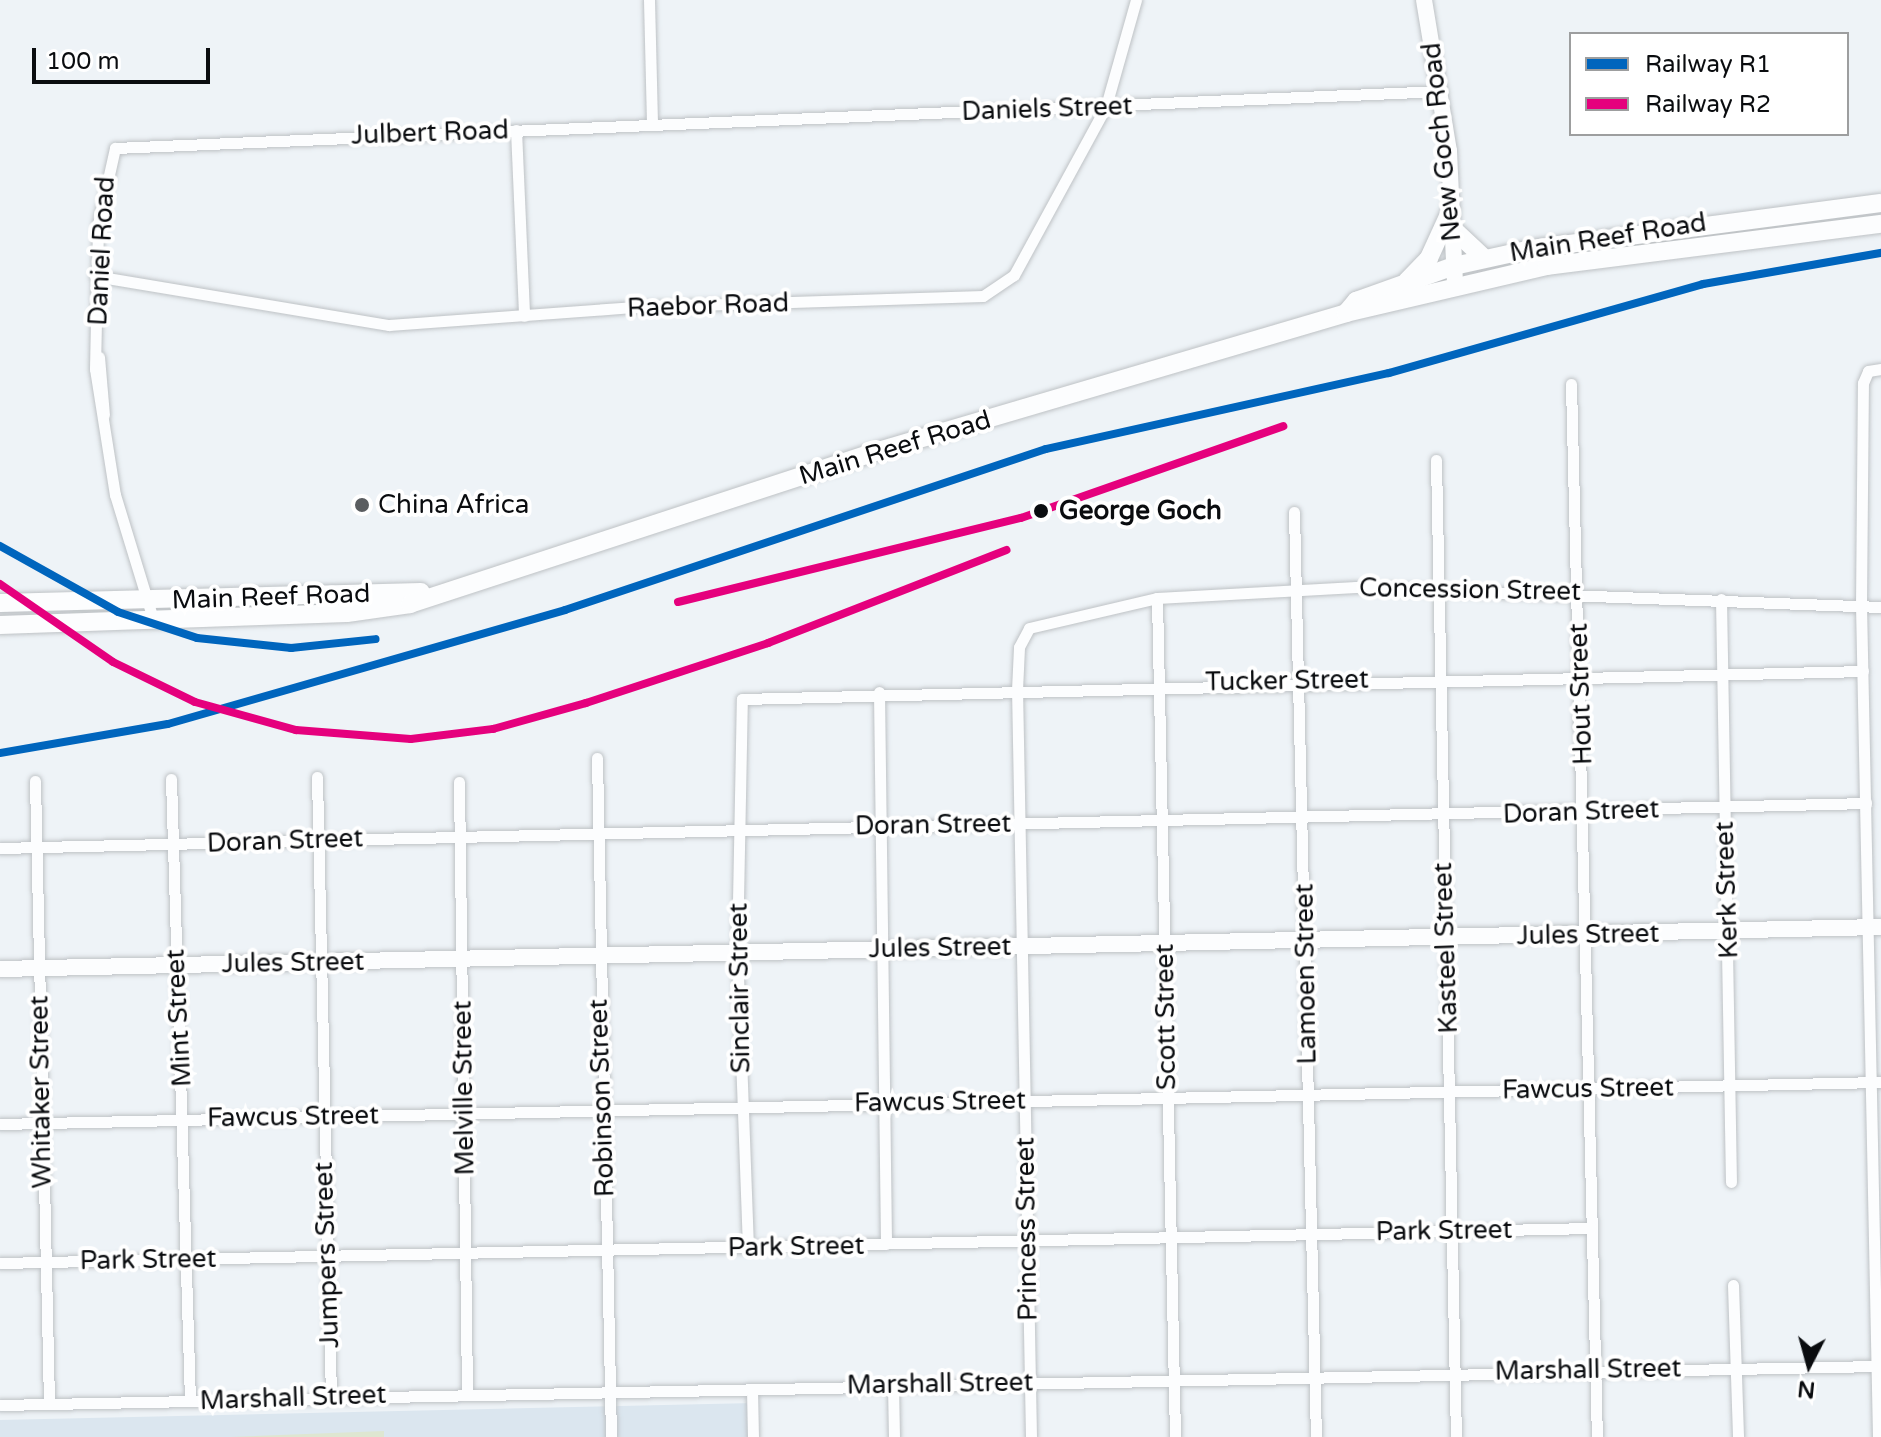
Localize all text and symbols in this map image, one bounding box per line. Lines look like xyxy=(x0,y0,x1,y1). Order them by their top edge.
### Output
scale bar xyxy=(36,32,214,82)
legend xyxy=(1569,32,1849,136)
street label: New Goch Road xyxy=(1416,41,1468,243)
text: 100 m xyxy=(46,47,120,76)
text: Railway R1 xyxy=(1645,50,1771,79)
street label: Daniels Street xyxy=(961,90,1133,128)
text: Railway R2 xyxy=(1645,90,1771,119)
street label: Julbert Road xyxy=(351,115,509,151)
street label: Daniel Road xyxy=(83,176,121,326)
street label: Main Reef Road xyxy=(1507,207,1709,269)
street label: Raebor Road xyxy=(626,288,790,324)
street label: Main Reef Road xyxy=(795,404,995,492)
place label: China Africa xyxy=(378,489,529,521)
place label: George Goch xyxy=(1059,495,1222,527)
marker: China Africa xyxy=(353,496,371,514)
marker: George Goch xyxy=(1030,500,1052,522)
street label: Concession Street xyxy=(1359,572,1581,608)
street label: Main Reef Road xyxy=(171,578,371,616)
street label: Hout Street xyxy=(1563,623,1599,765)
street label: Tucker Street xyxy=(1205,664,1369,698)
street label: Doran Street xyxy=(1502,794,1660,830)
street label: Doran Street xyxy=(855,808,1011,842)
street label: Kerk Street xyxy=(1709,821,1745,959)
street label: Doran Street xyxy=(206,823,364,859)
street label: Kasteel Street xyxy=(1427,862,1465,1034)
street label: Lamoen Street xyxy=(1289,883,1323,1065)
street label: Sinclair Street xyxy=(723,902,757,1074)
street label: Jules Street xyxy=(1516,918,1660,952)
street label: Jules Street xyxy=(868,931,1012,965)
street label: Scott Street xyxy=(1149,944,1183,1090)
street label: Jules Street xyxy=(221,946,365,980)
street label: Mint Street xyxy=(160,948,198,1088)
street label: Whitaker Street xyxy=(24,995,58,1189)
street label: Robinson Street xyxy=(583,998,621,1198)
street label: Melville Street xyxy=(447,1000,481,1176)
street label: Fawcus Street xyxy=(1502,1072,1674,1106)
street label: Fawcus Street xyxy=(854,1085,1026,1119)
street label: Fawcus Street xyxy=(207,1100,379,1134)
street label: Princess Street xyxy=(1010,1137,1044,1321)
street label: Jumpers Street xyxy=(308,1161,346,1349)
street label: Park Street xyxy=(1375,1214,1513,1248)
street label: Park Street xyxy=(727,1230,865,1264)
street label: Park Street xyxy=(79,1243,217,1277)
north arrow xyxy=(1769,1325,1849,1405)
street label: Marshall Street xyxy=(1494,1353,1682,1387)
street label: Marshall Street xyxy=(846,1367,1034,1401)
text: N xyxy=(1796,1375,1817,1403)
street label: Marshall Street xyxy=(199,1379,387,1417)

